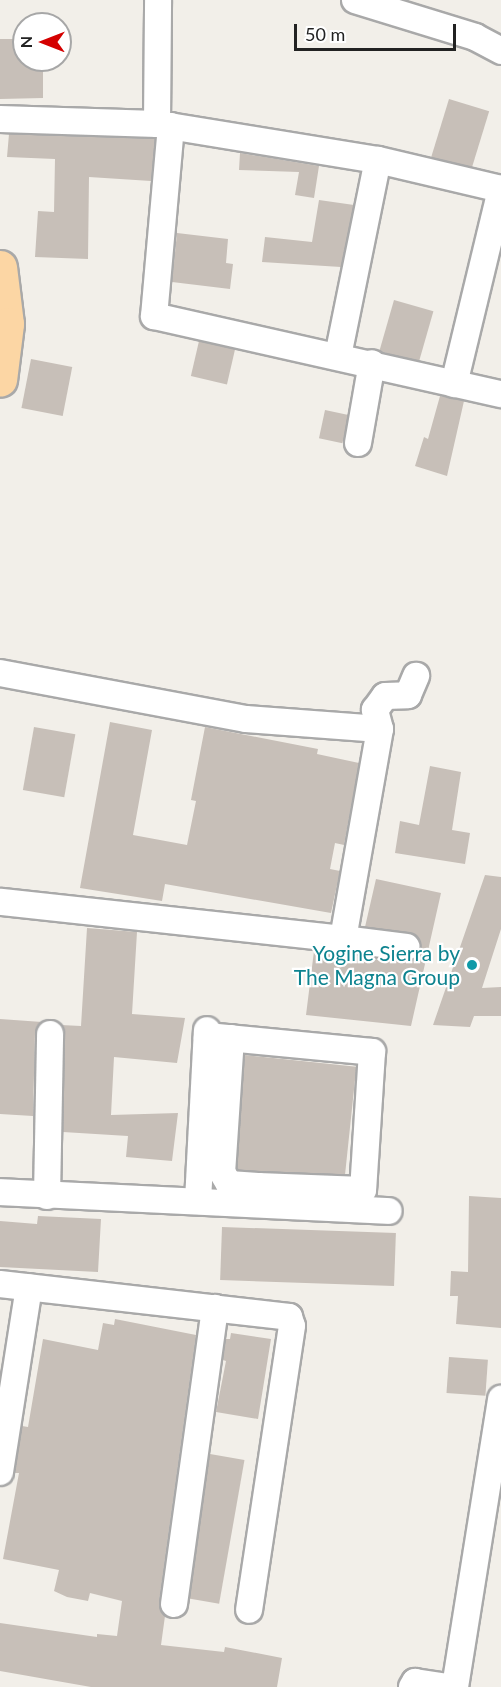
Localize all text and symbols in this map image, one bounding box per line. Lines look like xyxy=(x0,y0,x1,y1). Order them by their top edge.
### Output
north arrow xyxy=(12,12,72,72)
scale bar xyxy=(297,12,459,50)
text: 50 m xyxy=(305,23,345,45)
text: N xyxy=(16,36,35,48)
place label: Yogine Sierra by The Magna Group xyxy=(294,940,460,990)
marker: Yogine Sierra by The Magna Group xyxy=(465,958,479,972)

